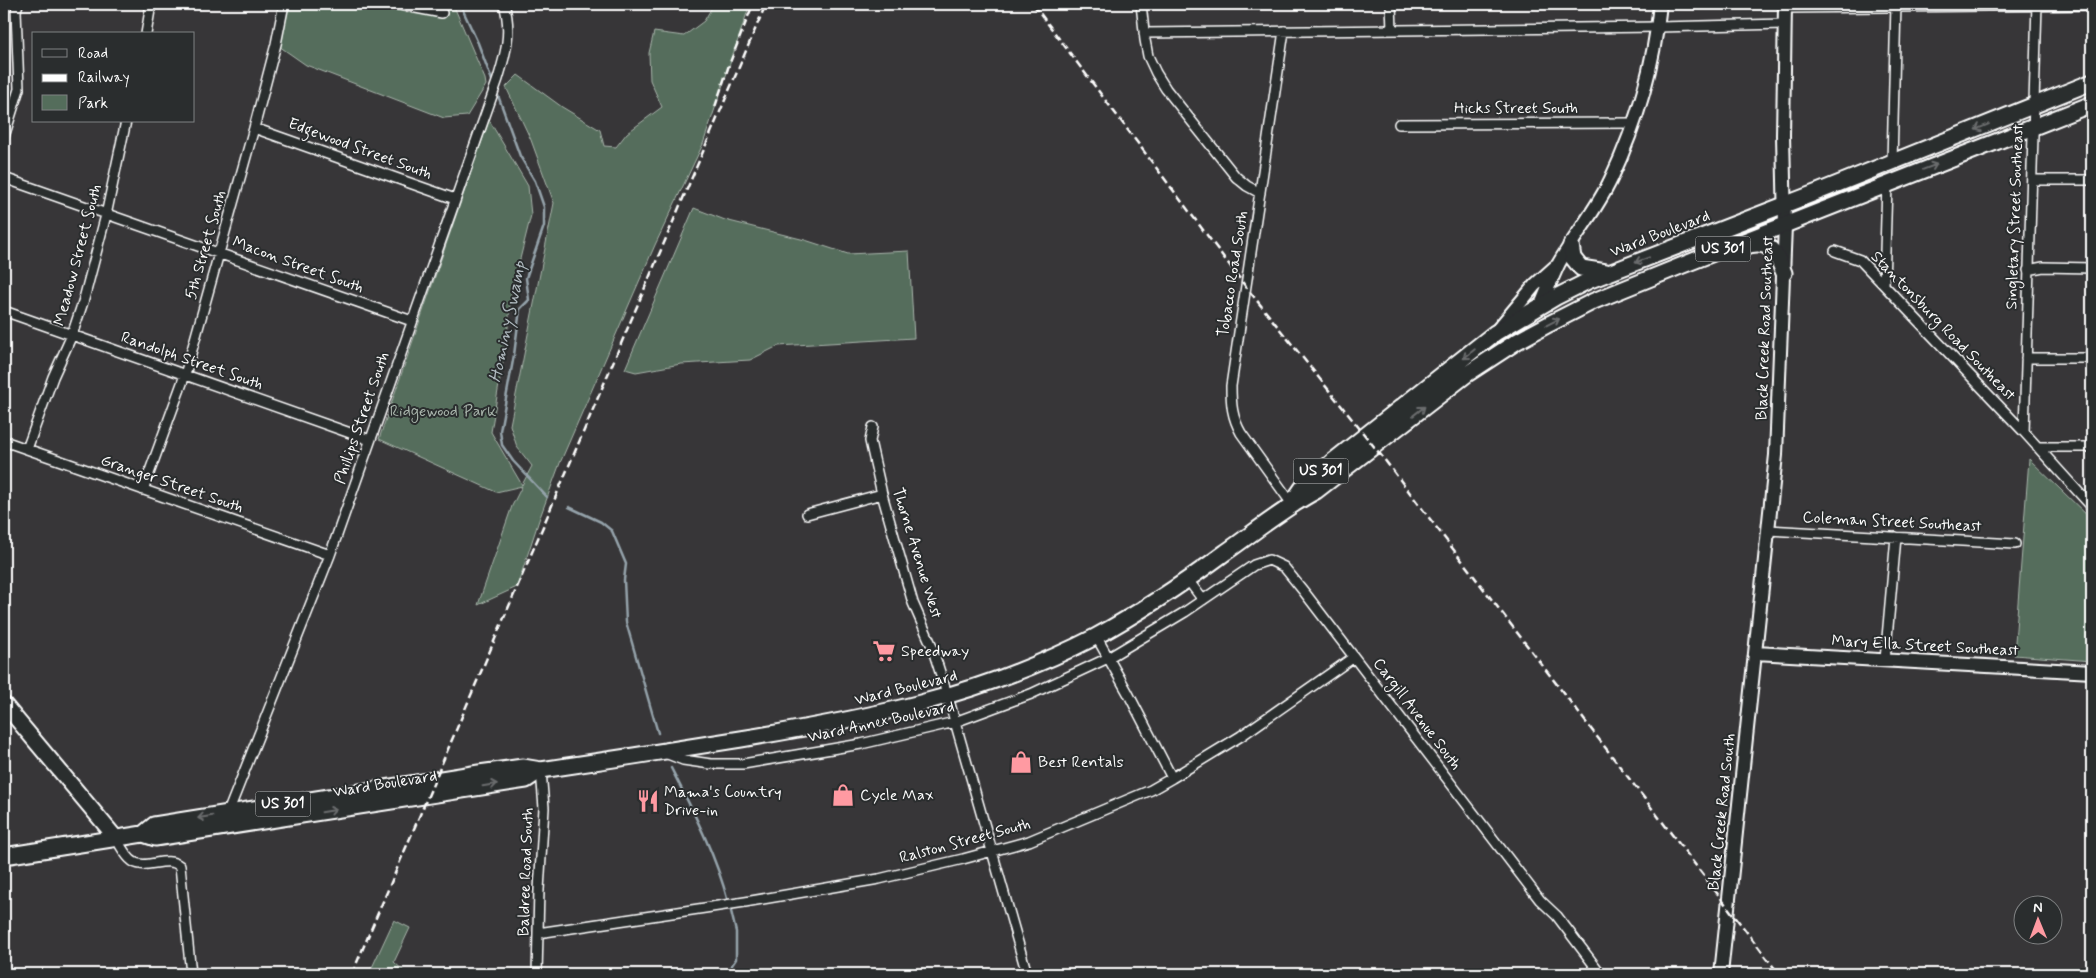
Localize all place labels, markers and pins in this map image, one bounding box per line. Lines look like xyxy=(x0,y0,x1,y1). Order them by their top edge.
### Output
supermarket icon: Speedway xyxy=(871,638,897,664)
place label: Speedway xyxy=(901,641,969,662)
shop icon: Best Rentals xyxy=(1008,749,1034,775)
place label: Best Rentals xyxy=(1038,752,1124,773)
place label: Mama's Country Drive-in xyxy=(664,782,782,821)
shop icon: Cycle Max xyxy=(830,782,856,808)
place label: Cycle Max xyxy=(860,785,934,806)
restaurant icon: Mama's Country Drive-in xyxy=(635,788,661,814)

